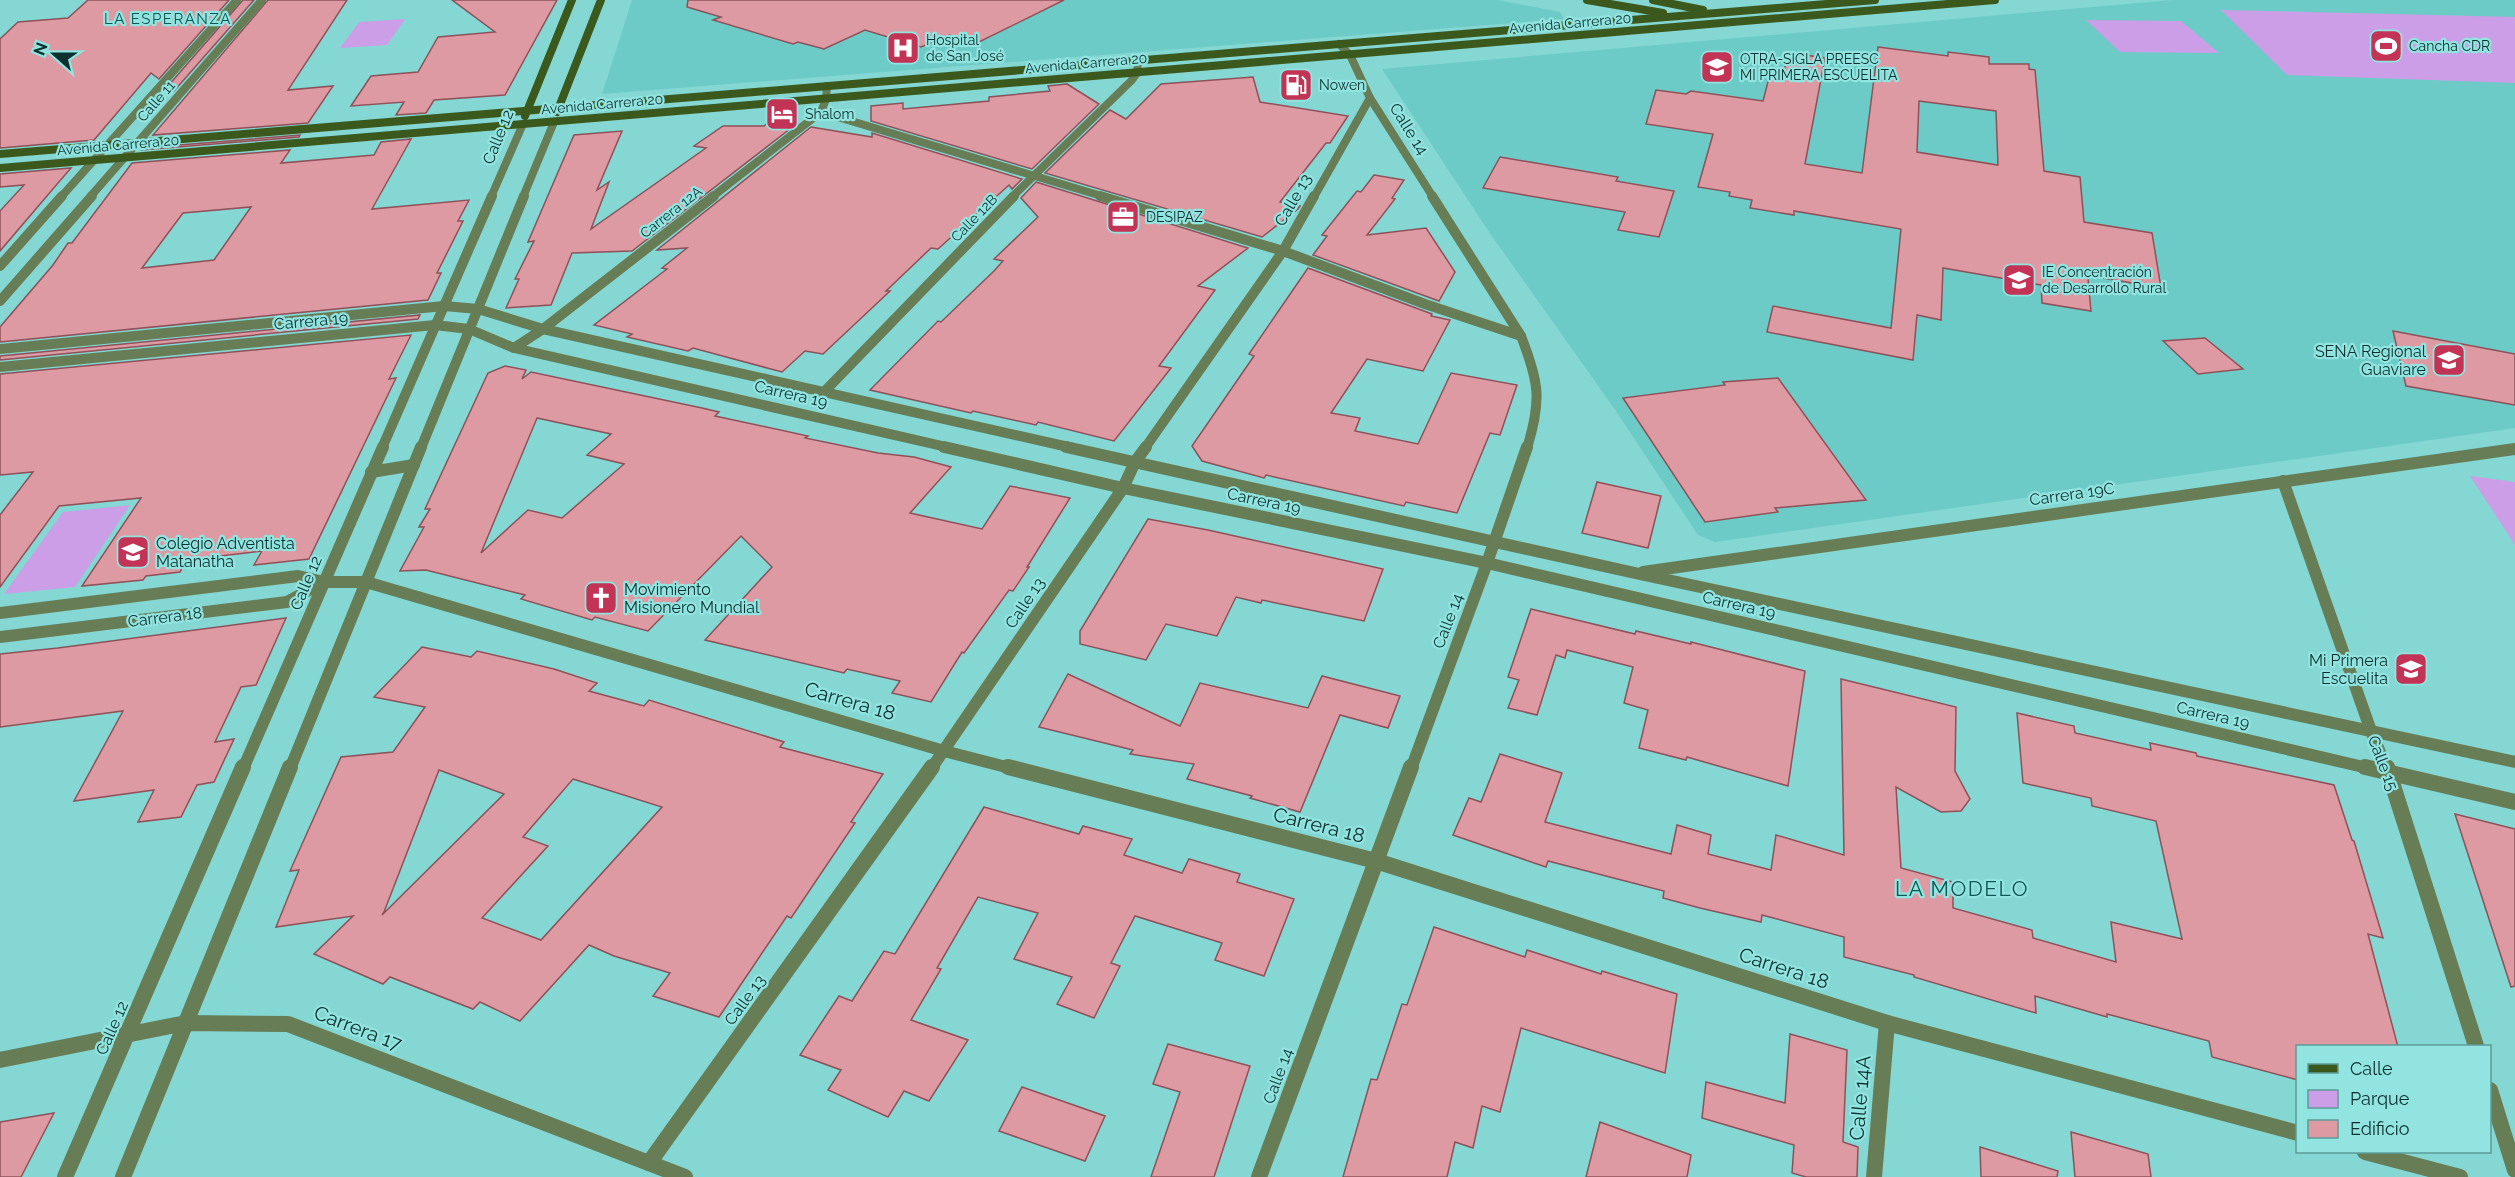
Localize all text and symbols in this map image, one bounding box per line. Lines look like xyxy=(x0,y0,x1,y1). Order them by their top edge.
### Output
district label: LA ESPERANZA xyxy=(104,10,232,28)
street label: Avenida Carrera 20 xyxy=(1508,10,1632,36)
north arrow xyxy=(24,24,84,84)
sports icon: Cancha CDR xyxy=(2368,28,2404,64)
hospital icon: Hospital de San José xyxy=(885,30,921,66)
place label: Hospital de San José xyxy=(926,32,1004,64)
place label: Cancha CDR xyxy=(2409,38,2490,54)
text: N xyxy=(29,40,52,58)
school or university icon: OTRA-SIGLA PREESC MI PRIMERA ESCUELITA xyxy=(1699,49,1735,85)
street label: Avenida Carrera 20 xyxy=(1024,50,1148,76)
place label: OTRA-SIGLA PREESC MI PRIMERA ESCUELITA xyxy=(1740,51,1898,83)
fuel station icon: Nowen xyxy=(1278,67,1314,103)
street label: Calle 11 xyxy=(134,77,178,125)
place label: Nowen xyxy=(1319,77,1365,93)
street label: Avenida Carrera 20 xyxy=(540,91,664,117)
hotel icon: Shalom xyxy=(764,96,800,132)
street label: Calle 14 xyxy=(1386,100,1432,159)
place label: Shalom xyxy=(805,106,854,122)
street label: Calle 12 xyxy=(479,107,517,167)
street label: Avenida Carrera 20 xyxy=(56,132,180,158)
street label: Calle 13 xyxy=(1270,170,1316,230)
street label: Carrera 12A xyxy=(637,183,705,241)
street label: Calle 12B xyxy=(948,191,1000,245)
office icon: DESIPAZ xyxy=(1105,199,1141,235)
place label: DESIPAZ xyxy=(1146,209,1203,225)
school or university icon: IE Concentración de Desarrollo Rural xyxy=(2001,262,2037,298)
place label: IE Concentración de Desarrollo Rural xyxy=(2042,264,2166,296)
street label: Carrera 19 xyxy=(273,308,349,334)
place label: SENA Regional Guaviare xyxy=(2315,342,2427,379)
school or university icon: SENA Regional Guaviare xyxy=(2431,342,2467,378)
street label: Carrera 19 xyxy=(752,376,830,412)
street label: Carrera 19C xyxy=(2028,479,2116,509)
street label: Carrera 19 xyxy=(1226,484,1302,518)
school or university icon: Colegio Adventista Matanatha xyxy=(115,534,151,570)
place label: Colegio Adventista Matanatha xyxy=(156,534,295,571)
street label: Calle 12 xyxy=(286,553,326,613)
street label: Calle 13 xyxy=(1001,574,1049,632)
church icon: Movimiento Misionero Mundial xyxy=(583,580,619,616)
place label: Movimiento Misionero Mundial xyxy=(624,580,760,617)
street label: Carrera 19 xyxy=(1700,587,1778,623)
street label: Calle 14 xyxy=(1429,591,1467,651)
street label: Carrera 18 xyxy=(127,603,203,631)
place label: Mi Primera Escuelita xyxy=(2309,651,2388,688)
school or university icon: Mi Primera Escuelita xyxy=(2393,651,2429,687)
street label: Carrera 18 xyxy=(802,677,898,725)
street label: Carrera 19 xyxy=(2174,697,2252,733)
street label: Calle 15 xyxy=(2364,733,2402,793)
street label: Carrera 18 xyxy=(1271,802,1367,848)
district label: LA MODELO xyxy=(1895,876,2029,901)
street label: Carrera 18 xyxy=(1736,942,1832,994)
street label: Calle 13 xyxy=(720,971,770,1029)
street label: Calle 12 xyxy=(92,998,132,1058)
street label: Carrera 17 xyxy=(311,1000,406,1056)
legend xyxy=(2296,1045,2491,1153)
street label: Calle 14 xyxy=(1259,1046,1297,1106)
street label: Calle 14A xyxy=(1844,1054,1876,1142)
text: Calle xyxy=(2350,1058,2393,1079)
text: Parque xyxy=(2350,1088,2410,1109)
text: Edificio xyxy=(2350,1118,2410,1139)

